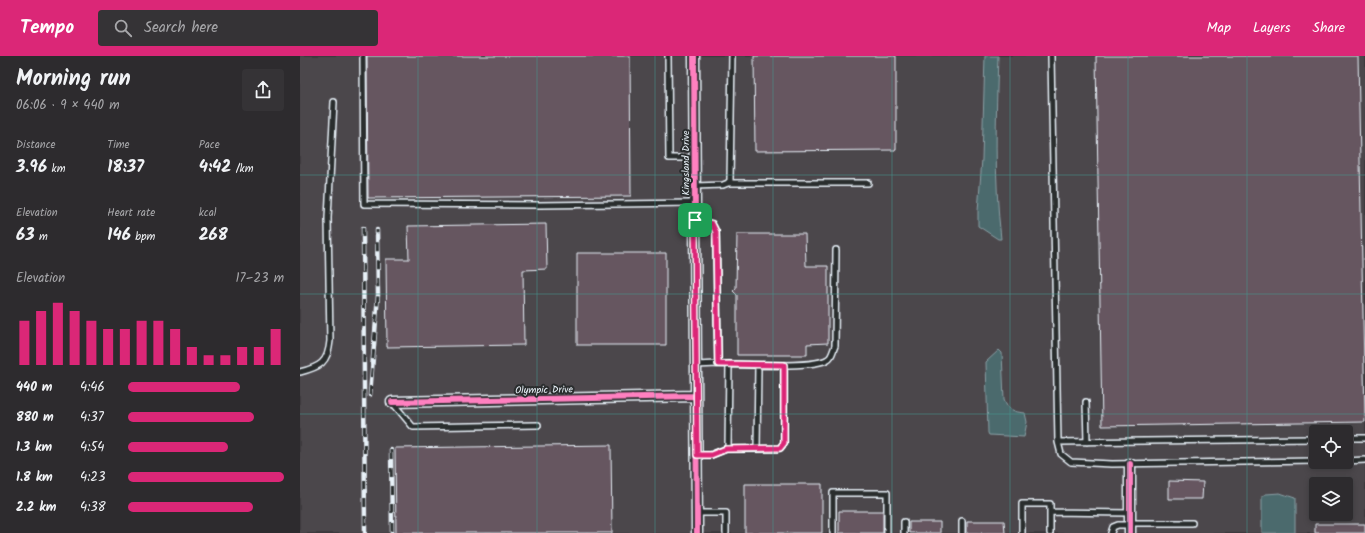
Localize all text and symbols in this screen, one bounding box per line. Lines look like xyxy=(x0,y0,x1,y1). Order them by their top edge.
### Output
search box xyxy=(98,10,378,46)
text: Tempo xyxy=(20,13,74,43)
text: Search here xyxy=(144,16,218,40)
icon: search xyxy=(112,17,134,39)
text: Map xyxy=(1207,17,1231,39)
text: Layers xyxy=(1253,17,1291,39)
text: Share xyxy=(1313,17,1345,39)
text: Morning run xyxy=(16,62,131,97)
button: share xyxy=(242,69,284,111)
text: 06:06 · 9 × 440 m xyxy=(16,95,120,116)
street label: Kingsland Drive xyxy=(678,130,694,195)
text: Distance xyxy=(16,136,56,154)
text: Time xyxy=(107,136,130,154)
text: Pace xyxy=(199,136,220,154)
text: 3.96 xyxy=(16,154,47,181)
text: 18:37 xyxy=(107,154,144,181)
text: 4:42 xyxy=(199,154,231,181)
text: km xyxy=(47,160,65,178)
text: /km xyxy=(231,160,254,178)
pin xyxy=(678,203,712,237)
text: Elevation xyxy=(16,204,58,222)
text: Heart rate xyxy=(107,204,155,222)
text: kcal xyxy=(199,204,217,222)
icon: arrive xyxy=(684,209,706,231)
text: 63 xyxy=(16,222,35,249)
text: 146 xyxy=(107,222,131,249)
text: 268 xyxy=(199,222,228,249)
text: m xyxy=(35,228,48,246)
text: bpm xyxy=(131,228,155,246)
text: Elevation xyxy=(16,268,65,289)
text: 17–23 m xyxy=(235,268,284,289)
text: 440 m xyxy=(16,377,53,398)
text: 4:46 xyxy=(80,377,105,398)
street label: Olympic Drive xyxy=(515,381,574,399)
text: 880 m xyxy=(16,407,54,428)
text: 4:37 xyxy=(80,407,104,428)
map controls xyxy=(1309,425,1353,521)
button: locate xyxy=(1309,425,1353,469)
text: 1.3 km xyxy=(16,437,52,458)
text: 4:54 xyxy=(80,437,105,458)
text: 1.8 km xyxy=(16,467,53,488)
text: 4:23 xyxy=(80,467,105,488)
button: layers xyxy=(1309,477,1353,521)
text: 2.2 km xyxy=(16,497,56,518)
text: 4:38 xyxy=(80,497,106,518)

